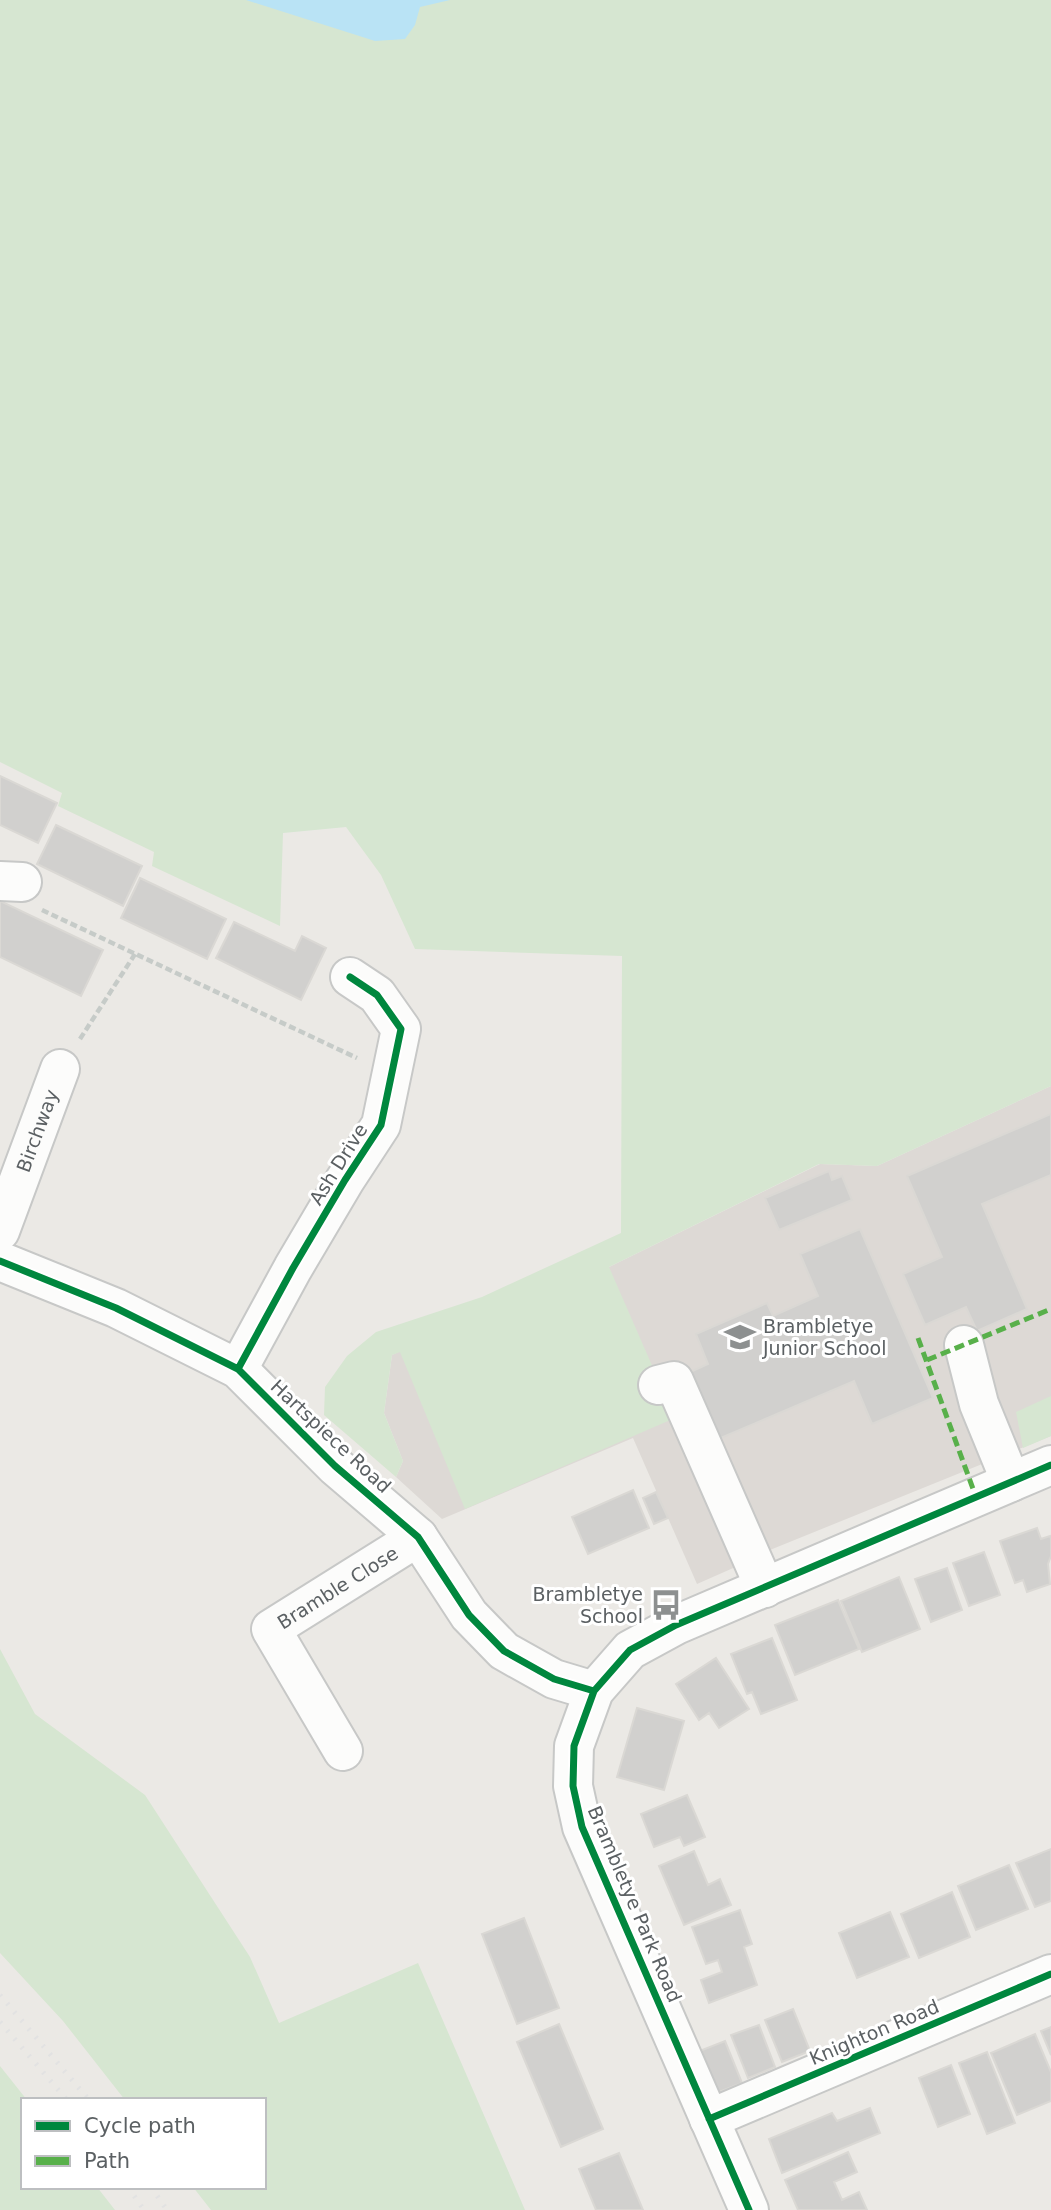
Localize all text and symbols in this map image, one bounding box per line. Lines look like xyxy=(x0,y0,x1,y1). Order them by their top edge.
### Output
street label: Birchway xyxy=(12,1086,63,1175)
street label: Ash Drive xyxy=(304,1119,372,1209)
place label: Brambletye Junior School xyxy=(762,1315,887,1359)
school or university icon: Brambletye Junior School xyxy=(723,1320,757,1354)
street label: Hartspiece Road xyxy=(266,1375,396,1497)
street label: Bramble Close xyxy=(273,1542,402,1633)
place label: Brambletye School xyxy=(533,1583,643,1627)
bus stop icon: Brambletye School xyxy=(649,1588,683,1622)
street label: Brambletye Park Road xyxy=(584,1802,686,2006)
street label: Knighton Road xyxy=(806,1995,942,2069)
legend xyxy=(21,2098,266,2189)
text: Cycle path xyxy=(84,2114,196,2138)
text: Path xyxy=(84,2149,130,2173)

